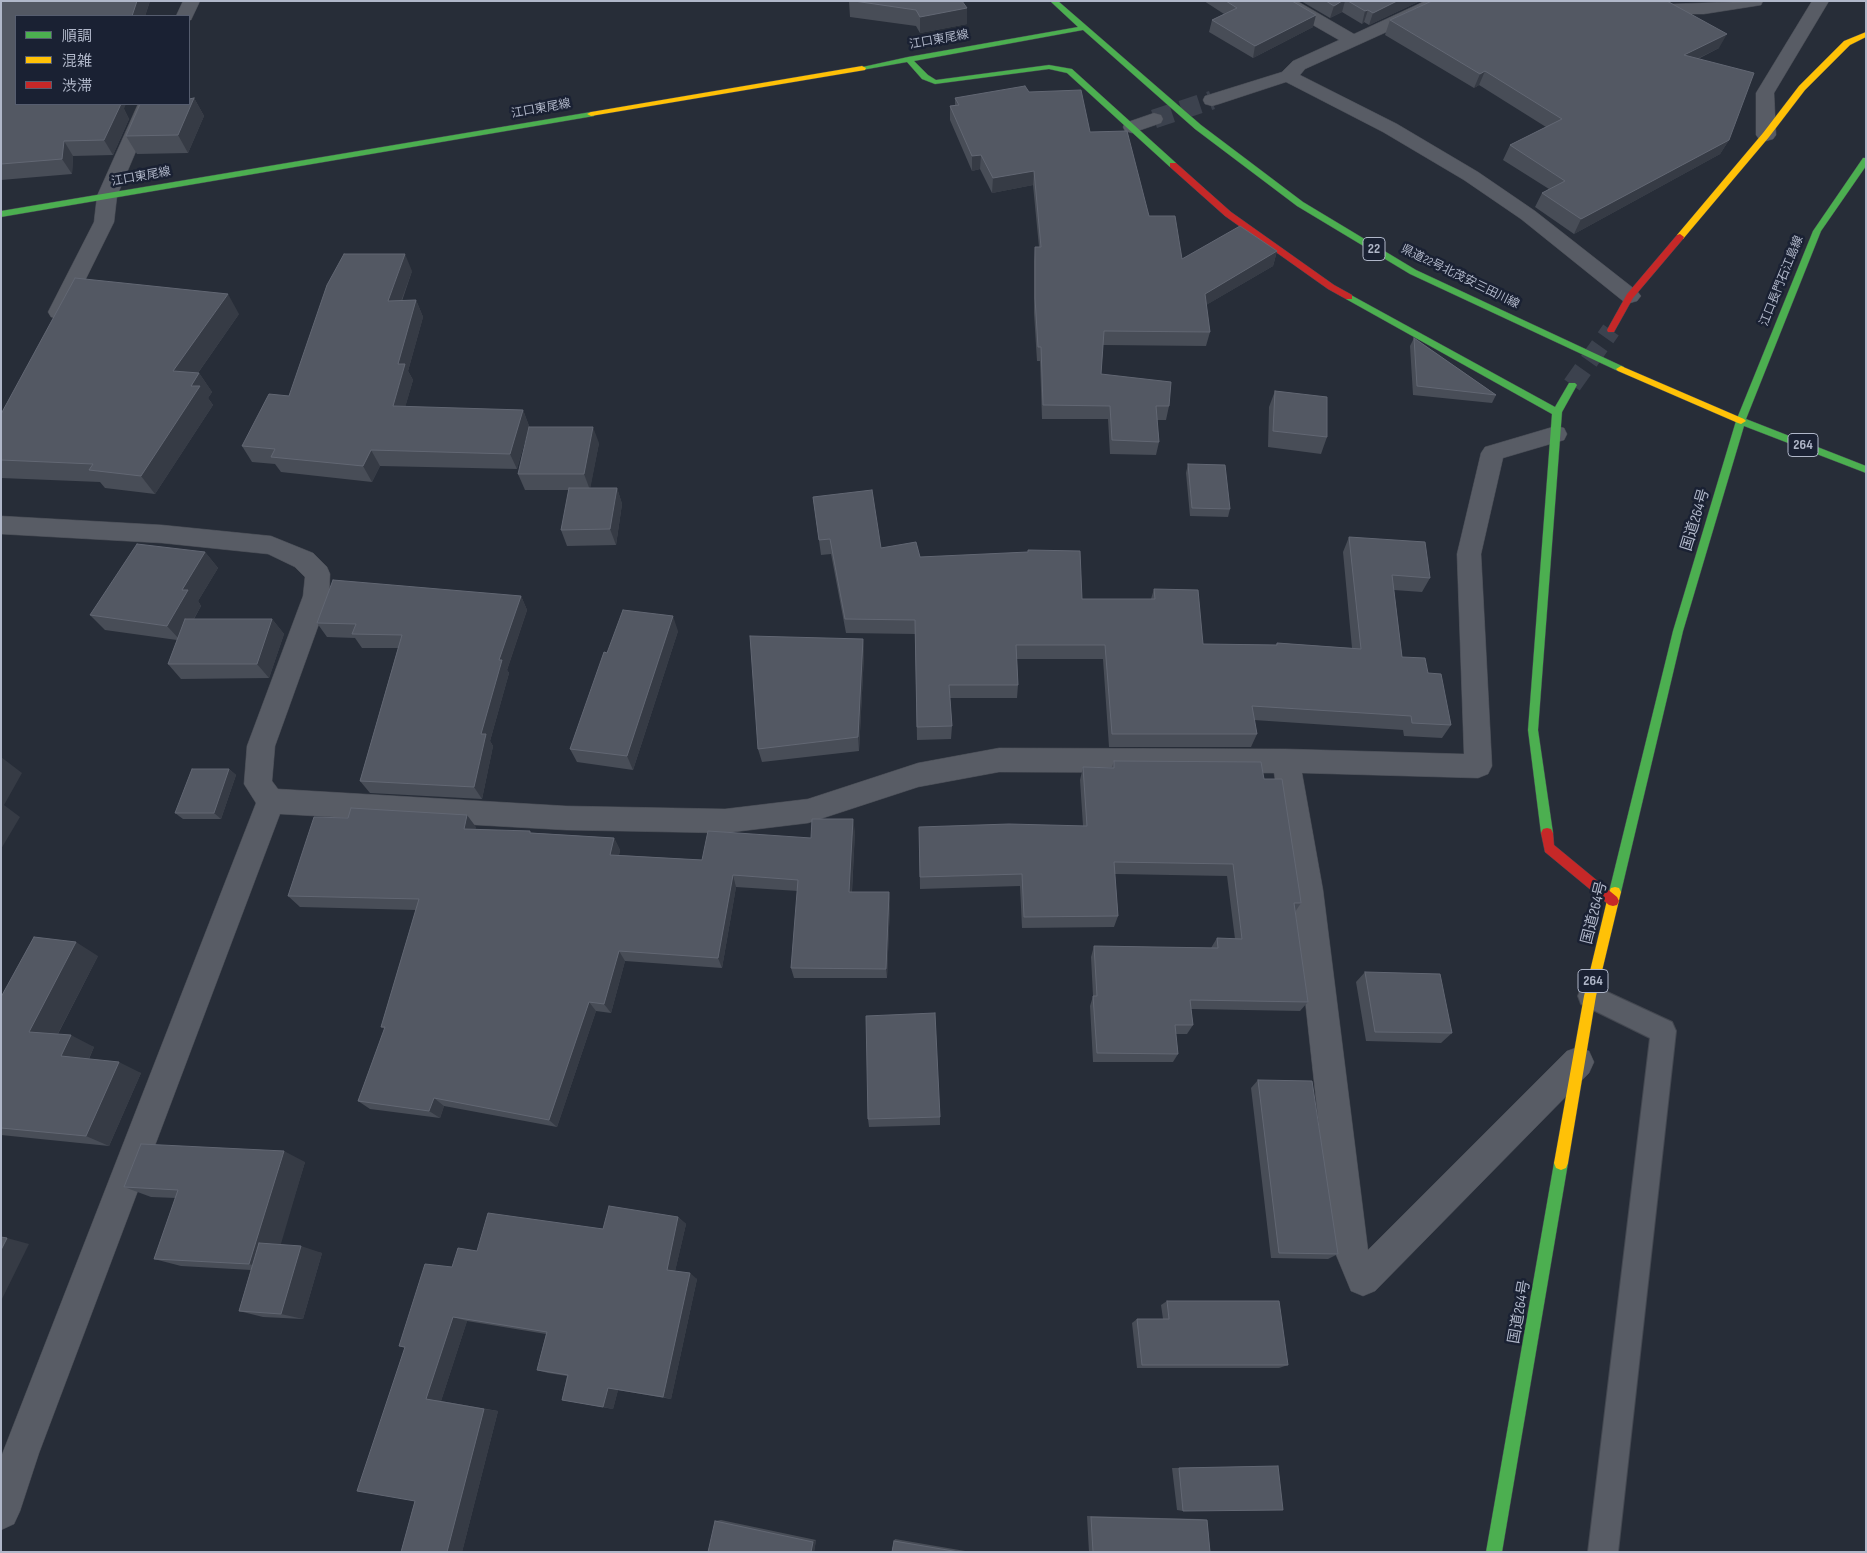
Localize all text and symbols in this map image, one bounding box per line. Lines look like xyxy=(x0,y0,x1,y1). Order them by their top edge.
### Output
legend xyxy=(15,15,190,105)
text: 順調 xyxy=(62,27,92,46)
street label: 江口東尾線 xyxy=(908,28,970,52)
text: 混雑 xyxy=(62,52,92,71)
text: 渋滞 xyxy=(62,77,92,96)
street label: 江口東尾線 xyxy=(510,97,572,121)
street label: 江口東尾線 xyxy=(110,165,172,189)
street label: 江口長門石江島線 xyxy=(1757,234,1807,328)
road number: 22 xyxy=(1363,238,1385,260)
street label: 県道22号北茂安三田川線 xyxy=(1398,242,1522,312)
road number: 264 xyxy=(1788,434,1818,456)
street label: 国道264号 xyxy=(1678,487,1714,553)
street label: 国道264号 xyxy=(1578,880,1612,946)
road number: 264 xyxy=(1578,969,1608,992)
street label: 国道264号 xyxy=(1506,1279,1534,1345)

